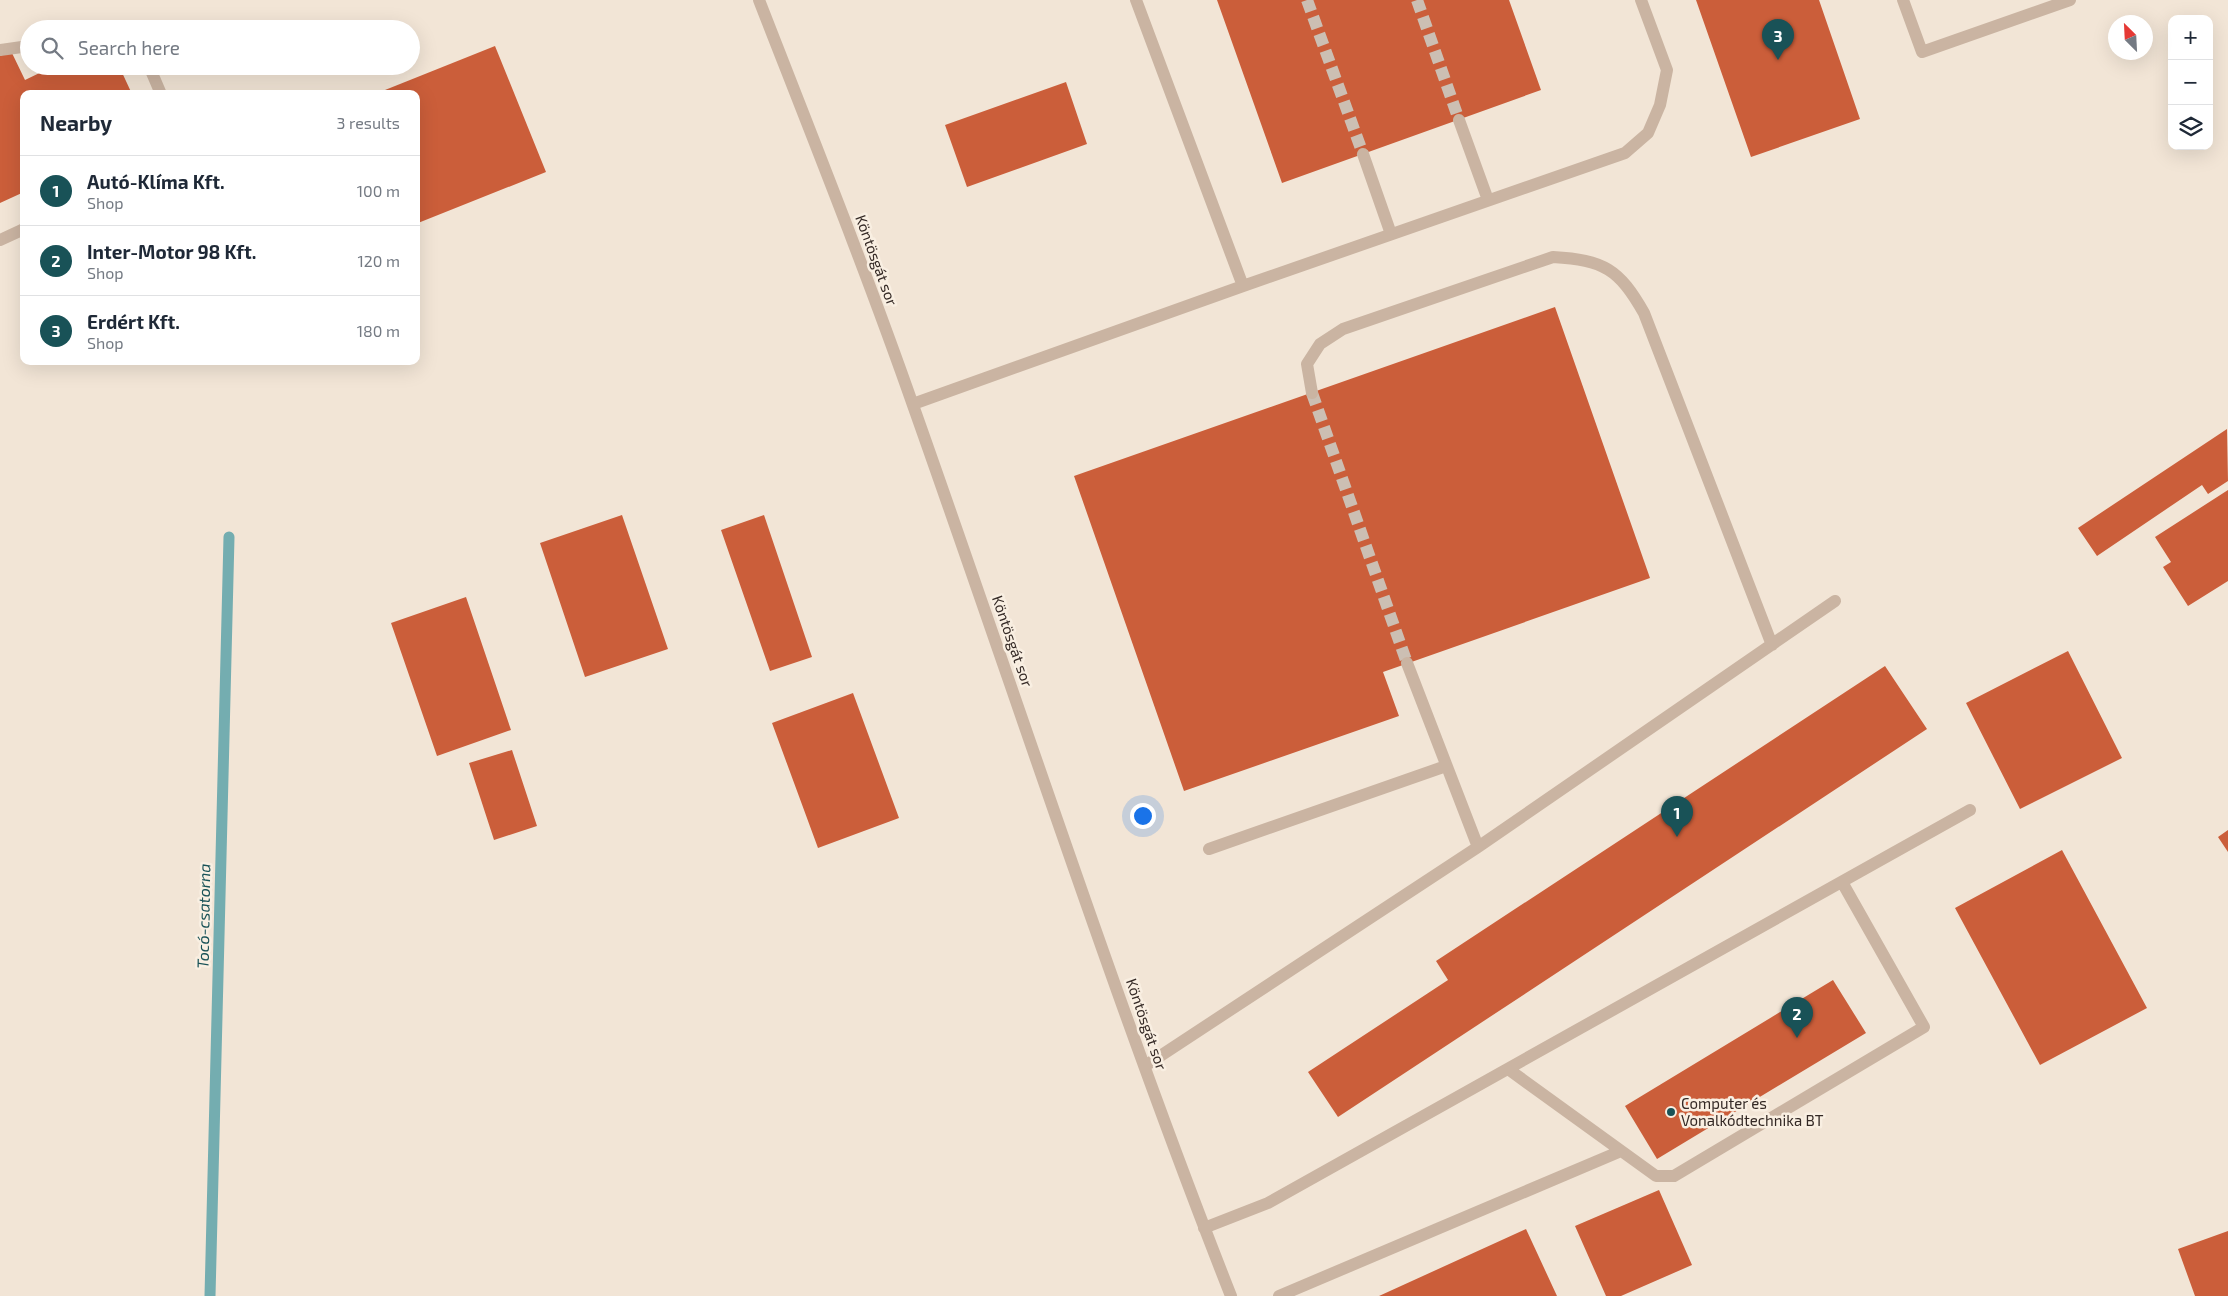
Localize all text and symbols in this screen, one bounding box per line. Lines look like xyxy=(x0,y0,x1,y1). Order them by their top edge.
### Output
north arrow xyxy=(2108,15,2153,60)
map controls xyxy=(2168,15,2213,150)
button: + xyxy=(2168,15,2213,60)
pin: 3 xyxy=(1762,19,1794,60)
search box xyxy=(20,20,420,75)
icon: search xyxy=(38,34,66,62)
text: Search here xyxy=(78,36,180,59)
button: − xyxy=(2168,60,2213,105)
button: layers xyxy=(2168,105,2213,150)
text: Nearby xyxy=(40,110,112,135)
text: 3 results xyxy=(337,113,400,132)
text: Autó-Klíma Kft. xyxy=(87,170,225,193)
text: 1 xyxy=(53,181,59,200)
text: 100 m xyxy=(357,181,400,200)
text: Shop xyxy=(87,193,124,212)
street label: Köntösgát sor xyxy=(852,212,902,308)
text: Inter-Motor 98 Kft. xyxy=(87,240,256,263)
text: 2 xyxy=(51,251,61,270)
text: 120 m xyxy=(357,251,400,270)
text: Shop xyxy=(87,263,124,282)
text: Erdért Kft. xyxy=(87,310,180,333)
text: 3 xyxy=(51,321,61,340)
text: 180 m xyxy=(357,321,400,340)
text: Shop xyxy=(87,333,124,352)
street label: Köntösgát sor xyxy=(989,593,1037,689)
pin: 1 xyxy=(1661,796,1693,837)
your location xyxy=(1130,803,1156,829)
water label: Tocó-csatorna xyxy=(193,863,213,969)
street label: Köntösgát sor xyxy=(1123,976,1171,1072)
pin: 2 xyxy=(1781,997,1813,1038)
place label: Computer és Vonalkódtechnika BT xyxy=(1681,1094,1824,1129)
marker: Computer és Vonalkódtechnika BT xyxy=(1665,1106,1677,1118)

